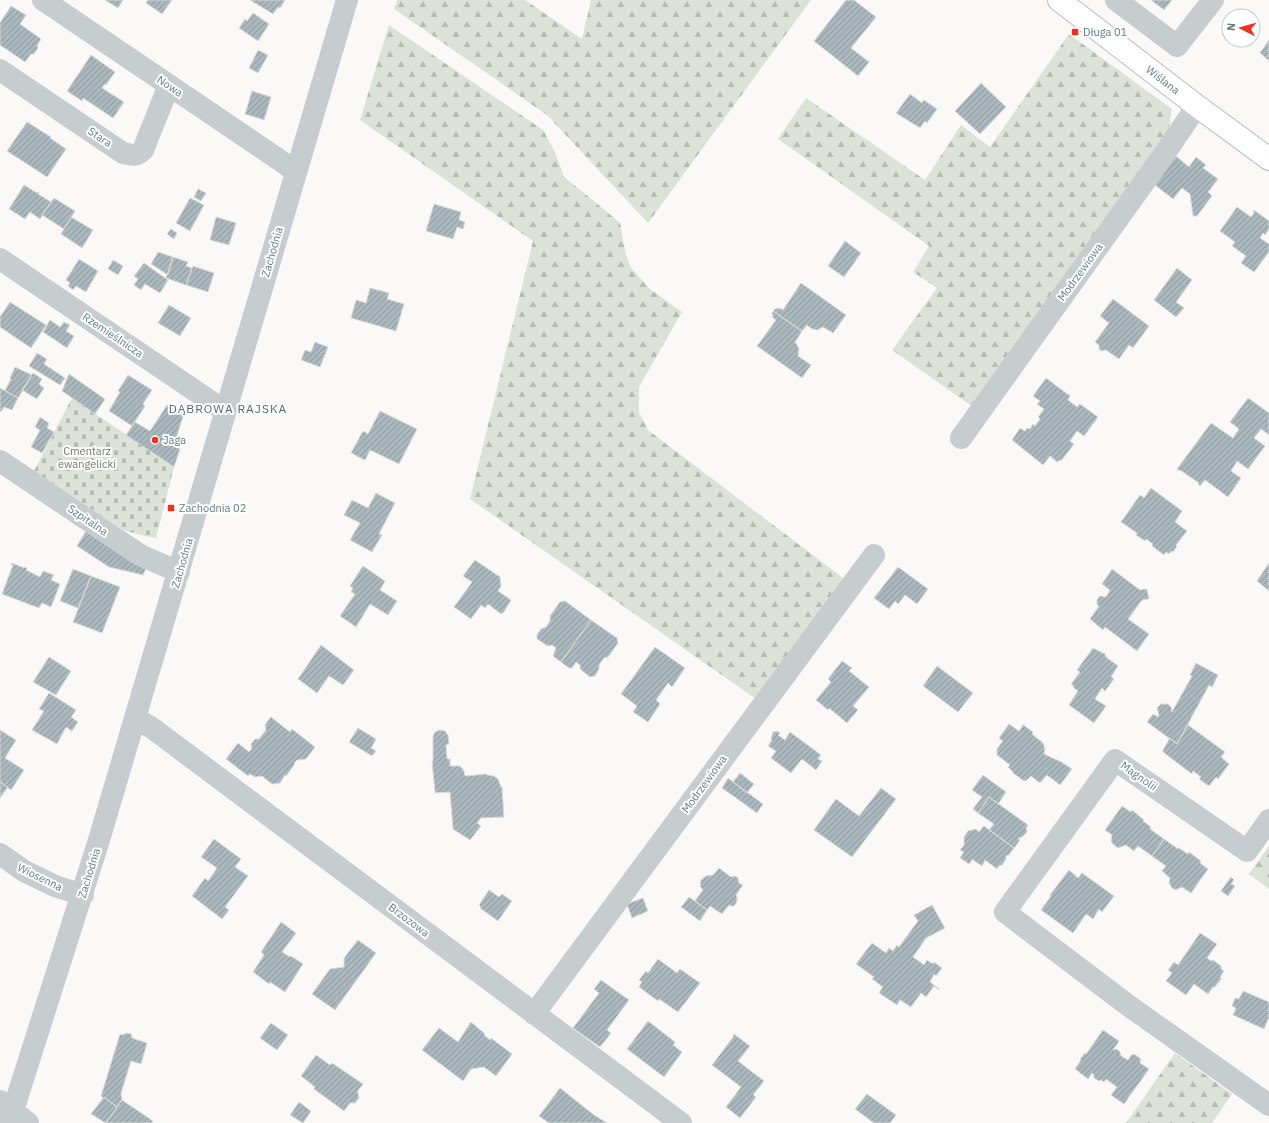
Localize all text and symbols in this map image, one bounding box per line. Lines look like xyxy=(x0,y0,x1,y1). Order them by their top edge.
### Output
north arrow xyxy=(1221,8,1261,48)
text: N xyxy=(1224,22,1238,32)
place label: Długa 01 xyxy=(1083,25,1128,39)
marker: Długa 01 xyxy=(1070,27,1080,37)
street label: Wiślana xyxy=(1143,62,1183,97)
street label: Nowa xyxy=(154,72,186,100)
street label: Stara xyxy=(85,124,115,150)
street label: Zachodnia xyxy=(258,225,286,279)
street label: Modrzewiowa xyxy=(1054,240,1106,304)
street label: Rzemieślnicza xyxy=(80,310,146,361)
district label: DĄBROWA RAJSKA xyxy=(169,401,287,416)
place label: Jaga xyxy=(163,433,186,447)
marker: Jaga xyxy=(150,435,160,445)
park label: Cmentarz ewangelicki xyxy=(58,444,116,471)
street label: Szpitalna xyxy=(65,501,111,539)
place label: Zachodnia 02 xyxy=(179,501,246,515)
marker: Zachodnia 02 xyxy=(166,503,176,513)
street label: Zachodnia xyxy=(168,536,196,590)
street label: Modrzewiowa xyxy=(678,752,730,816)
street label: Magnolii xyxy=(1118,758,1160,794)
street label: Zachodnia xyxy=(75,846,103,900)
street label: Wiosenna xyxy=(15,860,65,894)
street label: Brzozowa xyxy=(386,900,432,940)

